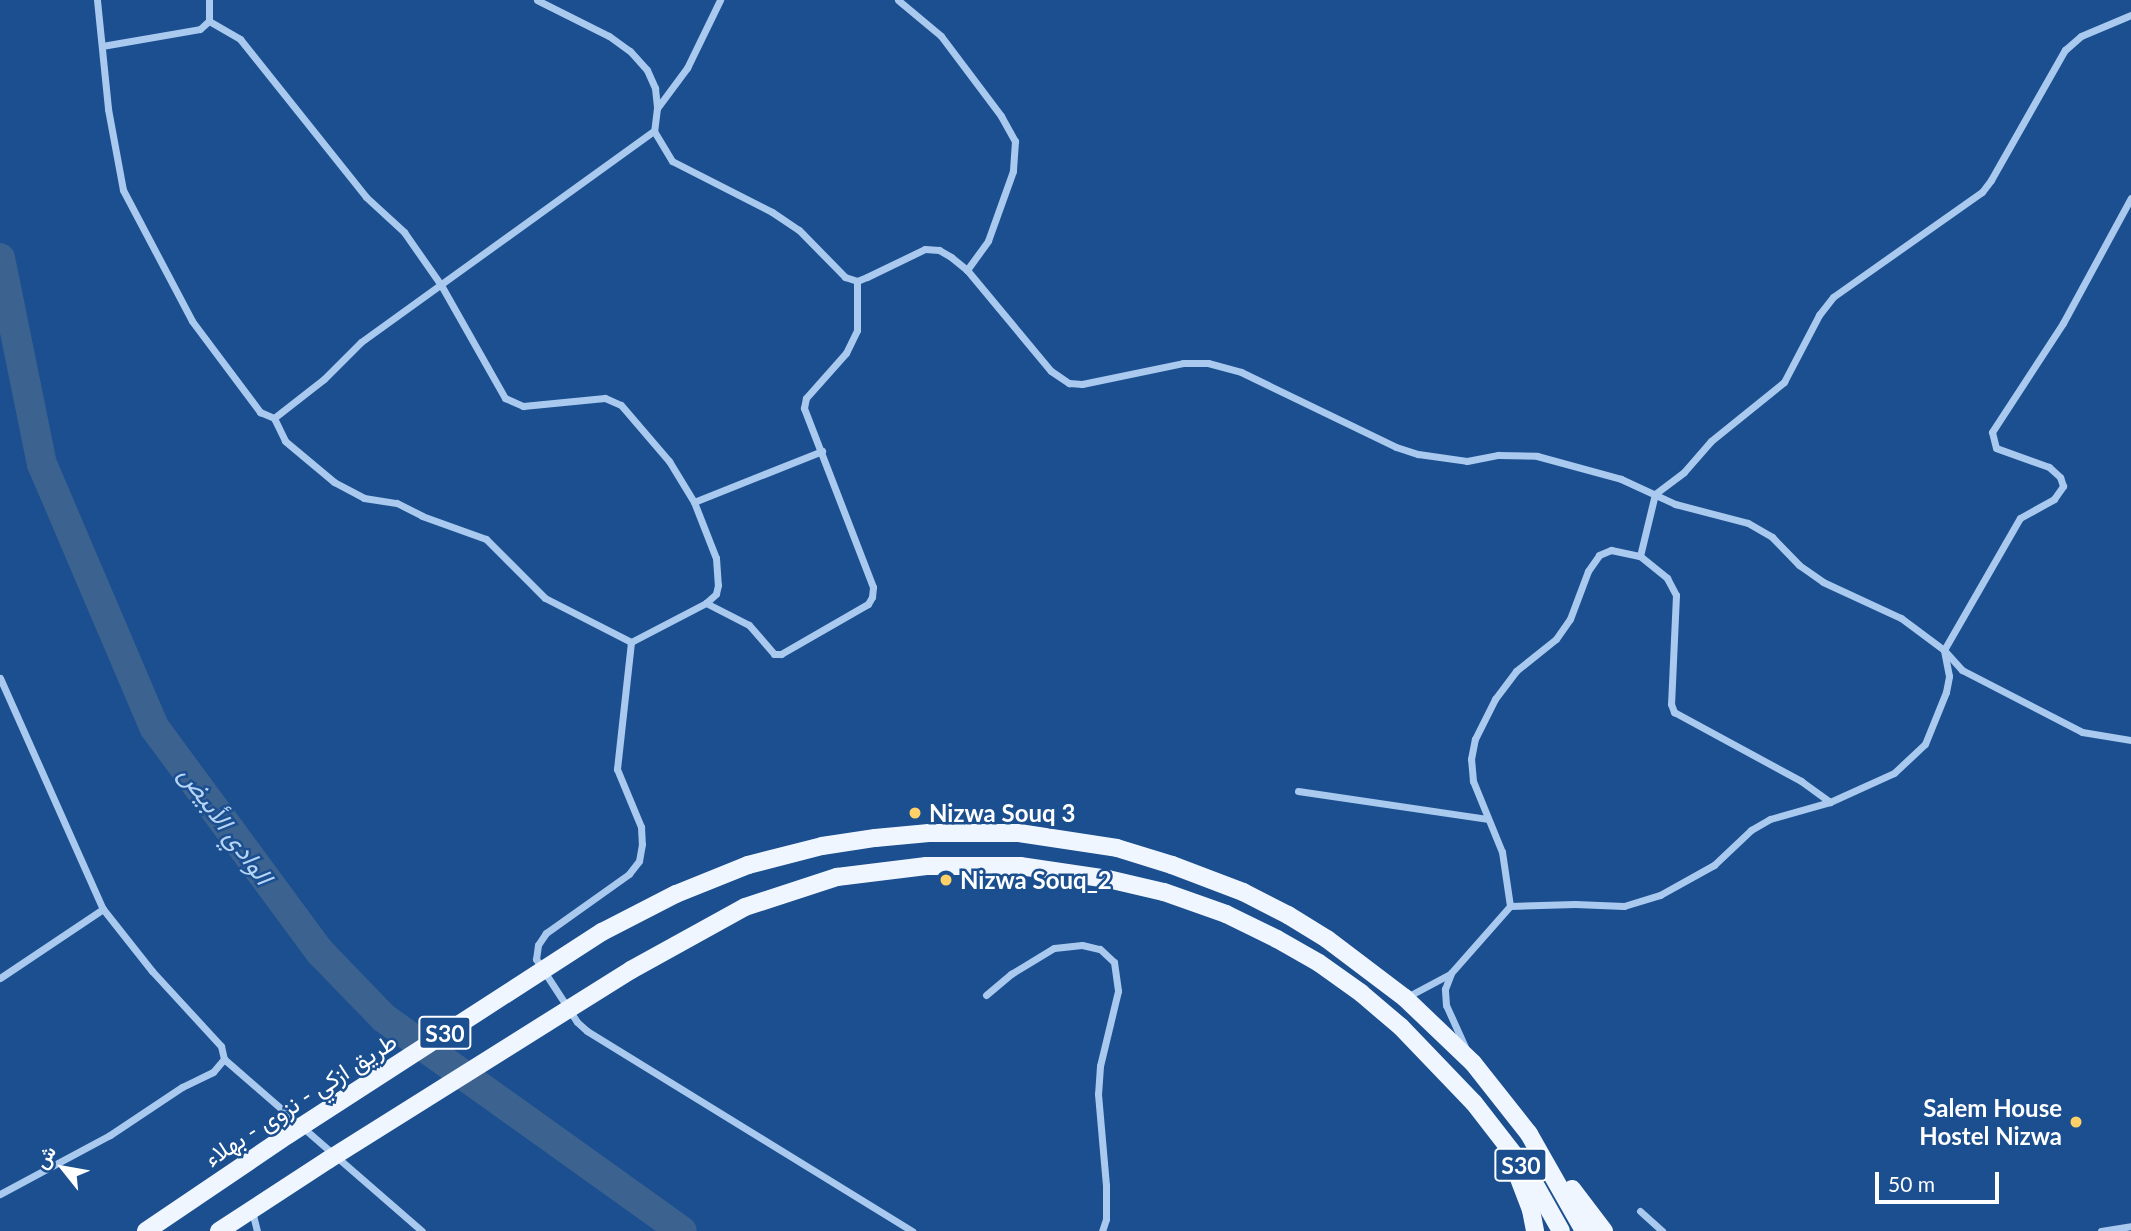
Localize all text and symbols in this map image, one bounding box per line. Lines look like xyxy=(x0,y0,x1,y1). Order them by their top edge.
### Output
water label: الوادي الأبيض xyxy=(173,760,279,890)
place label: Nizwa Souq 3 xyxy=(929,799,1075,827)
marker: Nizwa Souq 3 xyxy=(907,805,923,821)
place label: Nizwa Souq_2 xyxy=(960,866,1112,894)
marker: Nizwa Souq_2 xyxy=(938,872,954,888)
road number: S30 xyxy=(417,1014,473,1052)
street label: طريق ازكي - نزوى - بهلاء xyxy=(198,1026,402,1172)
place label: Salem House Hostel Nizwa xyxy=(1919,1094,2062,1150)
marker: Salem House Hostel Nizwa xyxy=(2068,1114,2084,1130)
north arrow xyxy=(28,1133,98,1203)
text: ش xyxy=(29,1141,60,1173)
road number: S30 xyxy=(1493,1146,1549,1184)
scale bar xyxy=(1879,1158,2003,1202)
text: 50 m xyxy=(1888,1171,1935,1196)

